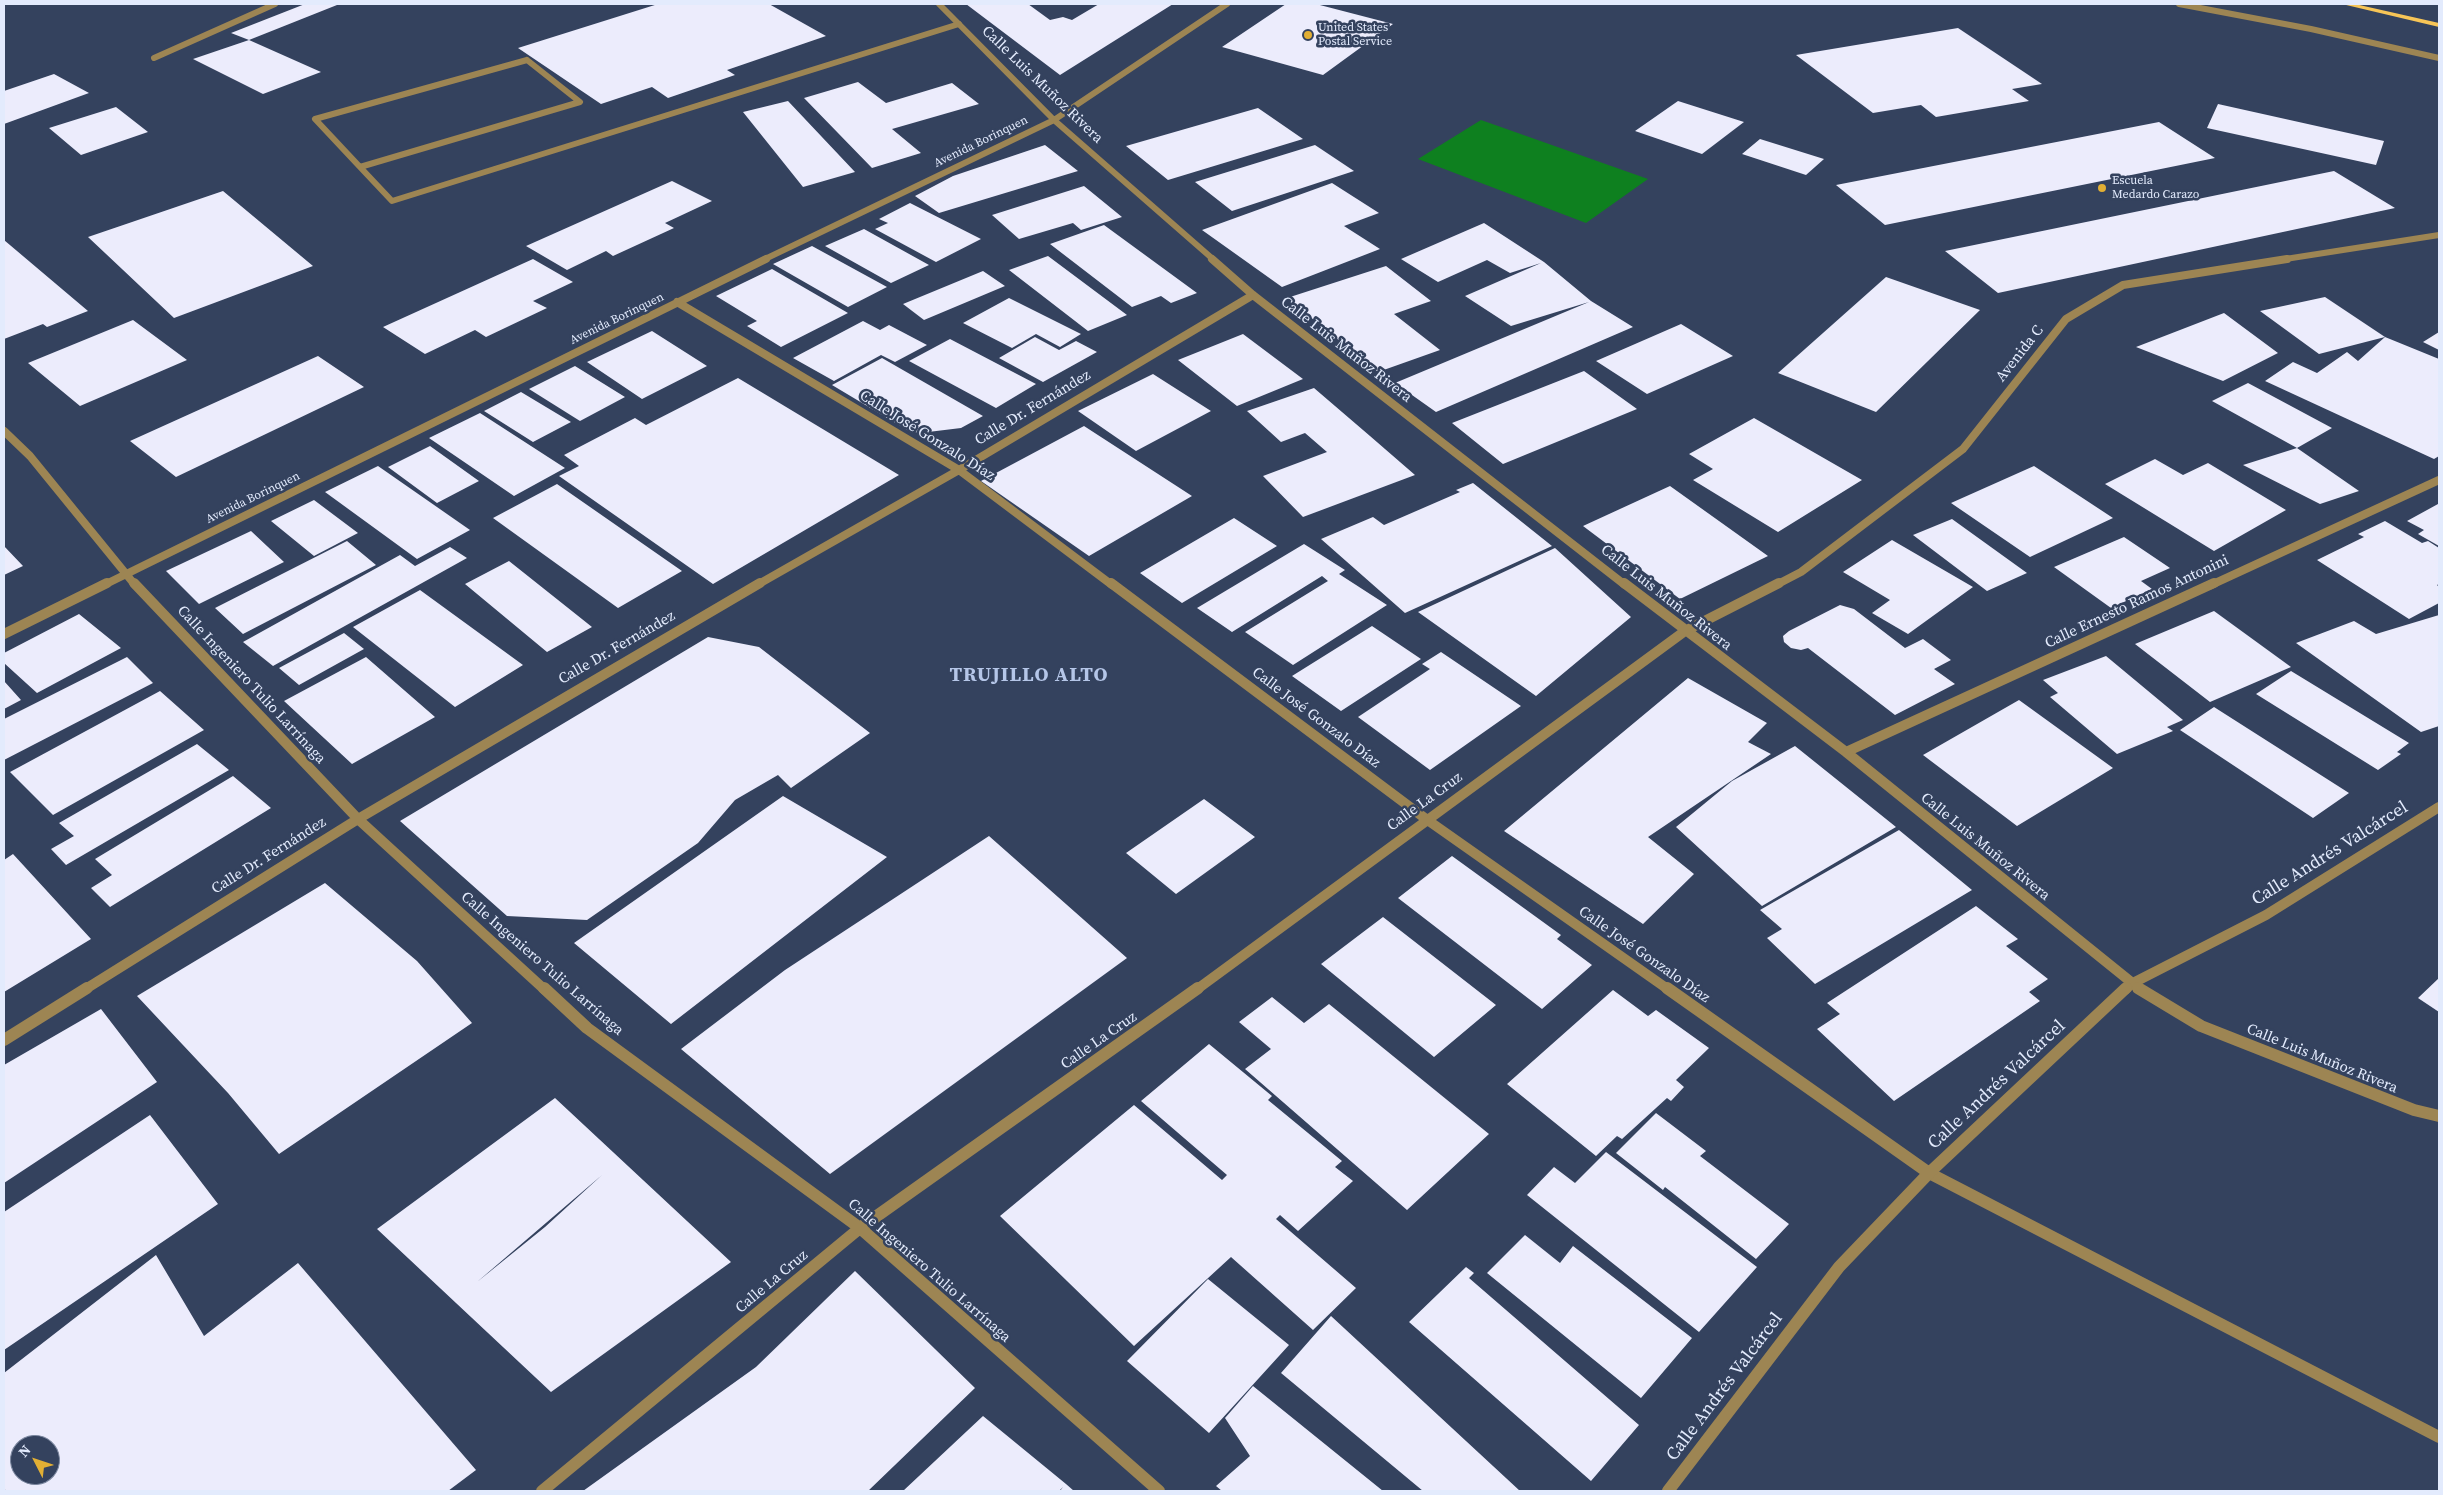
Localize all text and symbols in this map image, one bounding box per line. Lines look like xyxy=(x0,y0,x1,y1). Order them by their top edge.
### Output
place label: United States Postal Service xyxy=(1318,21,1392,49)
street label: Calle Luis Muñoz Rivera xyxy=(978,22,1106,148)
marker: United States Postal Service xyxy=(1302,29,1314,41)
street label: Avenida Borinquen xyxy=(932,113,1030,171)
place label: Escuela Medardo Carazo xyxy=(2112,174,2199,202)
marker: Escuela Medardo Carazo xyxy=(2096,182,2108,194)
street label: Avenida Borinquen xyxy=(568,290,666,348)
street label: Calle Luis Muñoz Rivera xyxy=(1277,293,1415,407)
street label: Avenida C xyxy=(1992,322,2048,386)
street label: Calle Dr. Fernández xyxy=(972,366,1094,450)
street label: Calle José Gonzalo Díaz xyxy=(856,387,998,485)
street label: Avenida Borinquen xyxy=(204,469,302,527)
street label: Calle Luis Muñoz Rivera xyxy=(1597,541,1735,655)
street label: Calle Ernesto Ramos Antonini xyxy=(2042,551,2232,653)
street label: Calle Ingeniero Tulio Larrínaga xyxy=(173,602,329,768)
street label: Calle Dr. Fernández xyxy=(556,607,678,689)
district label: TRUJILLO ALTO xyxy=(948,664,1110,688)
street label: Calle José Gonzalo Díaz xyxy=(1248,664,1384,772)
street label: Calle La Cruz xyxy=(1384,769,1466,835)
street label: Calle Luis Muñoz Rivera xyxy=(1917,789,2053,905)
street label: Calle Andrés Valcárcel xyxy=(2248,797,2412,911)
street label: Calle Dr. Fernández xyxy=(208,813,330,899)
street label: Calle Ingeniero Tulio Larrínaga xyxy=(457,888,627,1040)
street label: Calle José Gonzalo Díaz xyxy=(1575,903,1713,1007)
street label: Calle La Cruz xyxy=(1058,1008,1140,1074)
street label: Calle Andrés Valcárcel xyxy=(1924,1016,2070,1154)
street label: Calle Luis Muñoz Rivera xyxy=(2244,1020,2400,1098)
street label: Calle Ingeniero Tulio Larrínaga xyxy=(844,1195,1014,1347)
street label: Calle La Cruz xyxy=(732,1247,812,1317)
street label: Calle Andrés Valcárcel xyxy=(1662,1309,1788,1465)
north arrow xyxy=(10,1435,60,1485)
text: N xyxy=(14,1440,35,1461)

